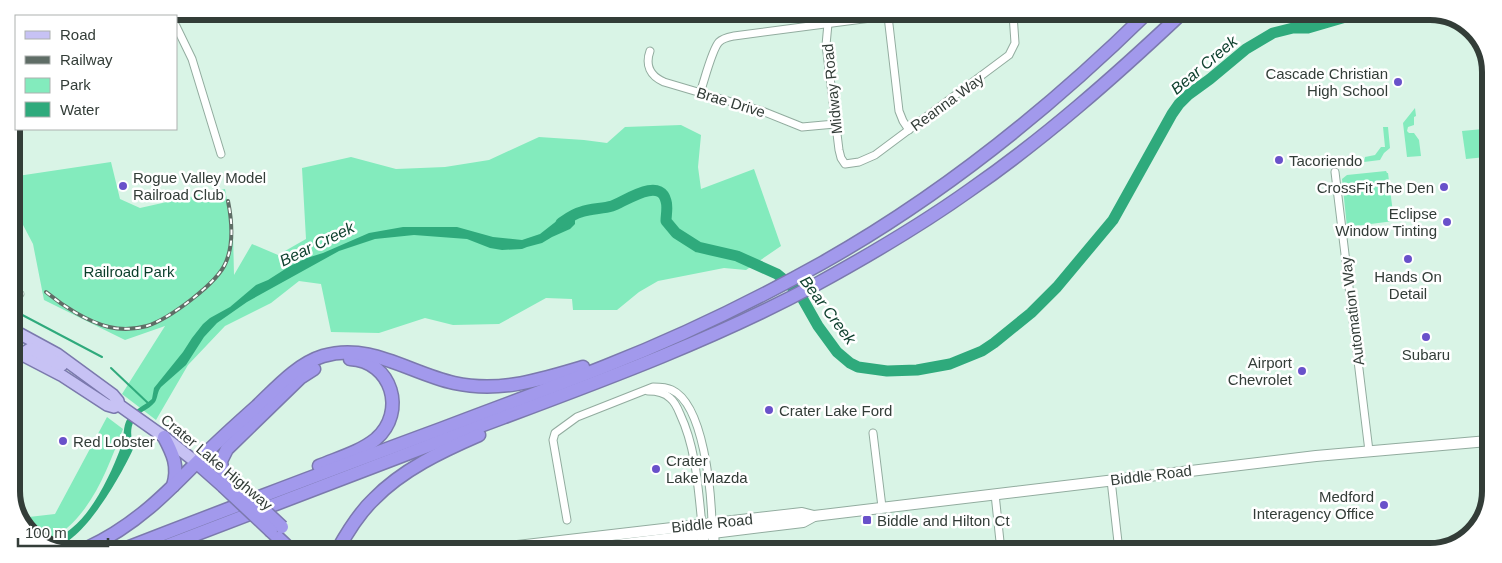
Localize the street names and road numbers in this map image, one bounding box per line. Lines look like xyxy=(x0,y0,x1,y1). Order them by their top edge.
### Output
street label: Midway Road xyxy=(819,43,845,135)
street label: Reanna Way xyxy=(907,70,987,134)
street label: Brae Drive xyxy=(695,84,767,120)
street label: Automation Way xyxy=(1337,255,1367,366)
street label: Crater Lake Highway xyxy=(158,410,276,514)
street label: Biddle Road xyxy=(1109,462,1193,488)
street label: Biddle Road xyxy=(670,510,754,536)

